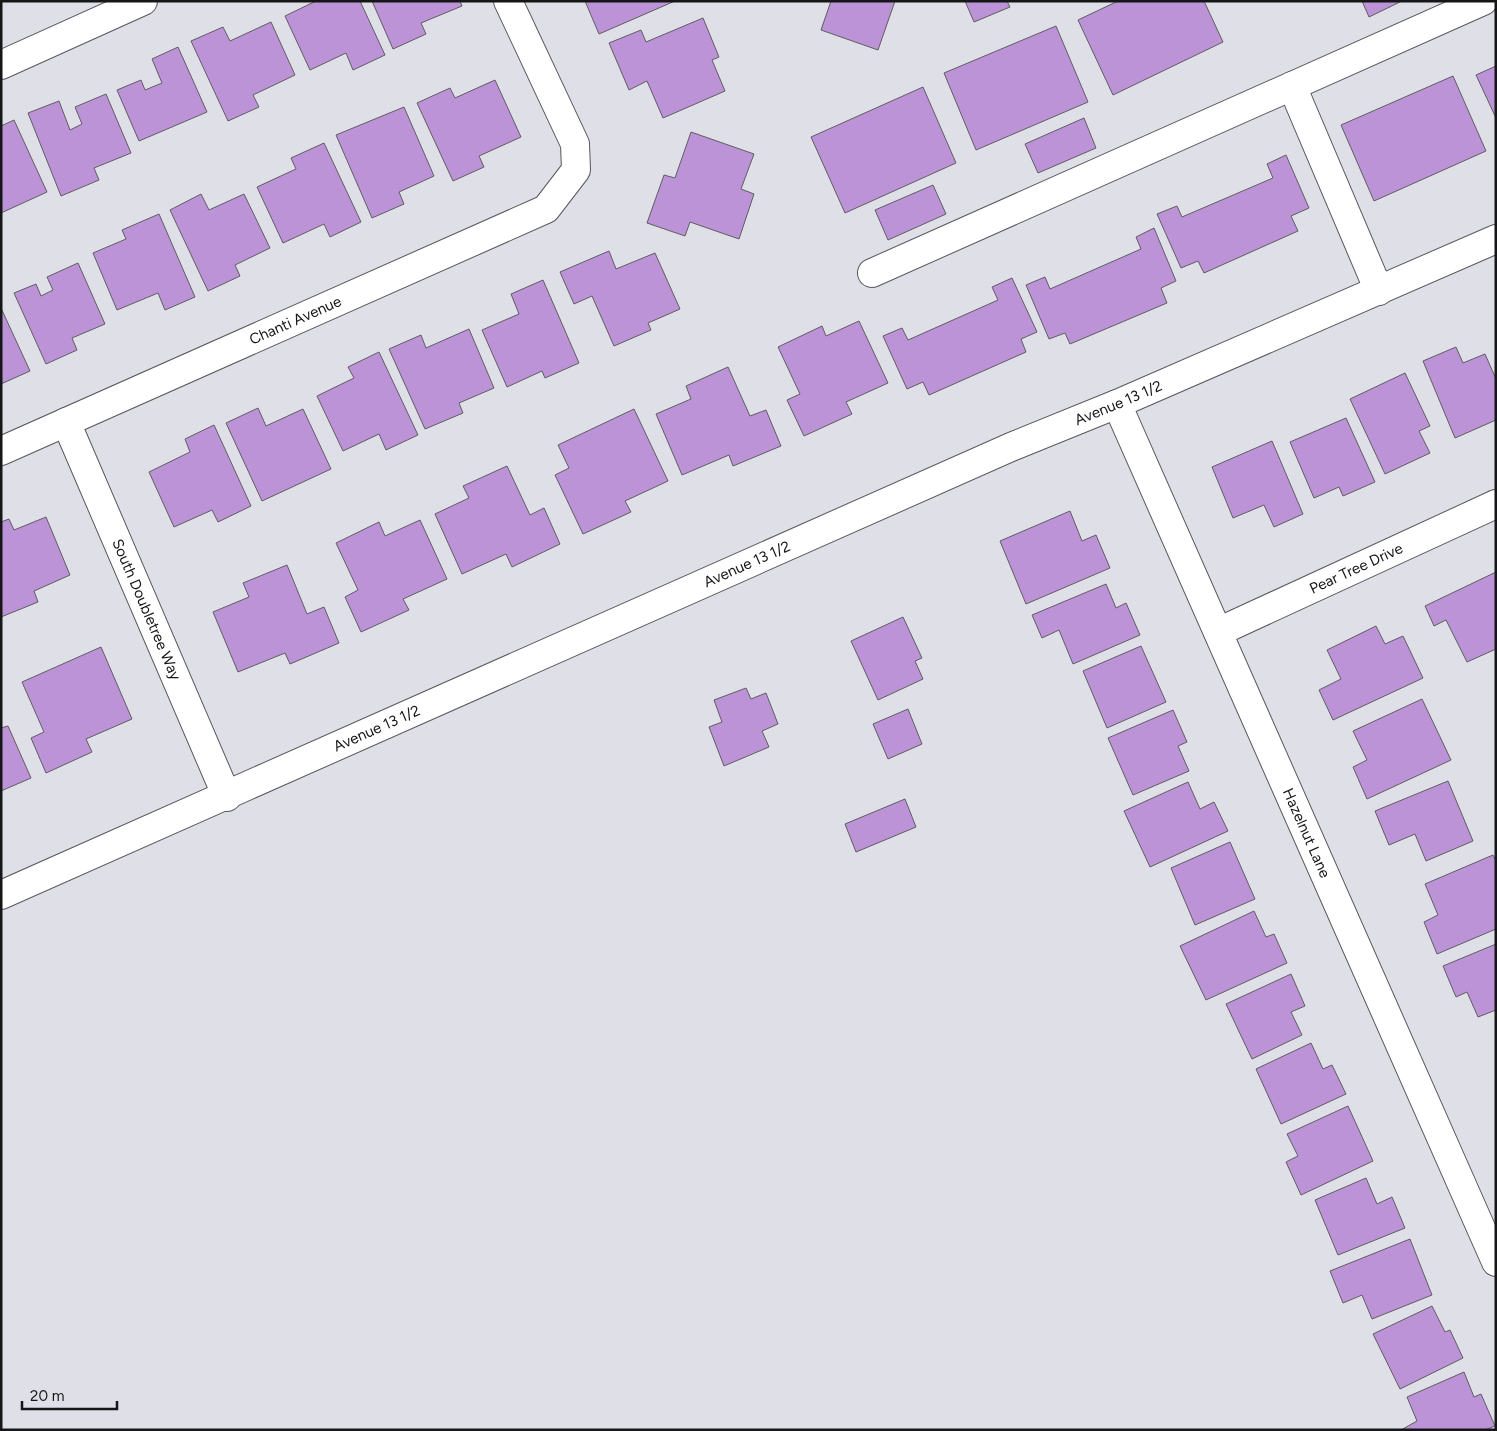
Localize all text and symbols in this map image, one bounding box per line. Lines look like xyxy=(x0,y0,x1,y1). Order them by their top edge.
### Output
street label: Chanti Avenue xyxy=(246,292,344,349)
street label: Avenue 13 1/2 xyxy=(1072,376,1165,429)
street label: South Doubletree Way xyxy=(108,536,185,683)
street label: Avenue 13 1/2 xyxy=(701,537,793,591)
street label: Pear Tree Drive xyxy=(1307,539,1406,598)
street label: Avenue 13 1/2 xyxy=(331,701,423,755)
street label: Hazelnut Lane xyxy=(1279,785,1334,881)
scale bar xyxy=(22,1378,118,1410)
text: 20 m xyxy=(30,1387,64,1405)

